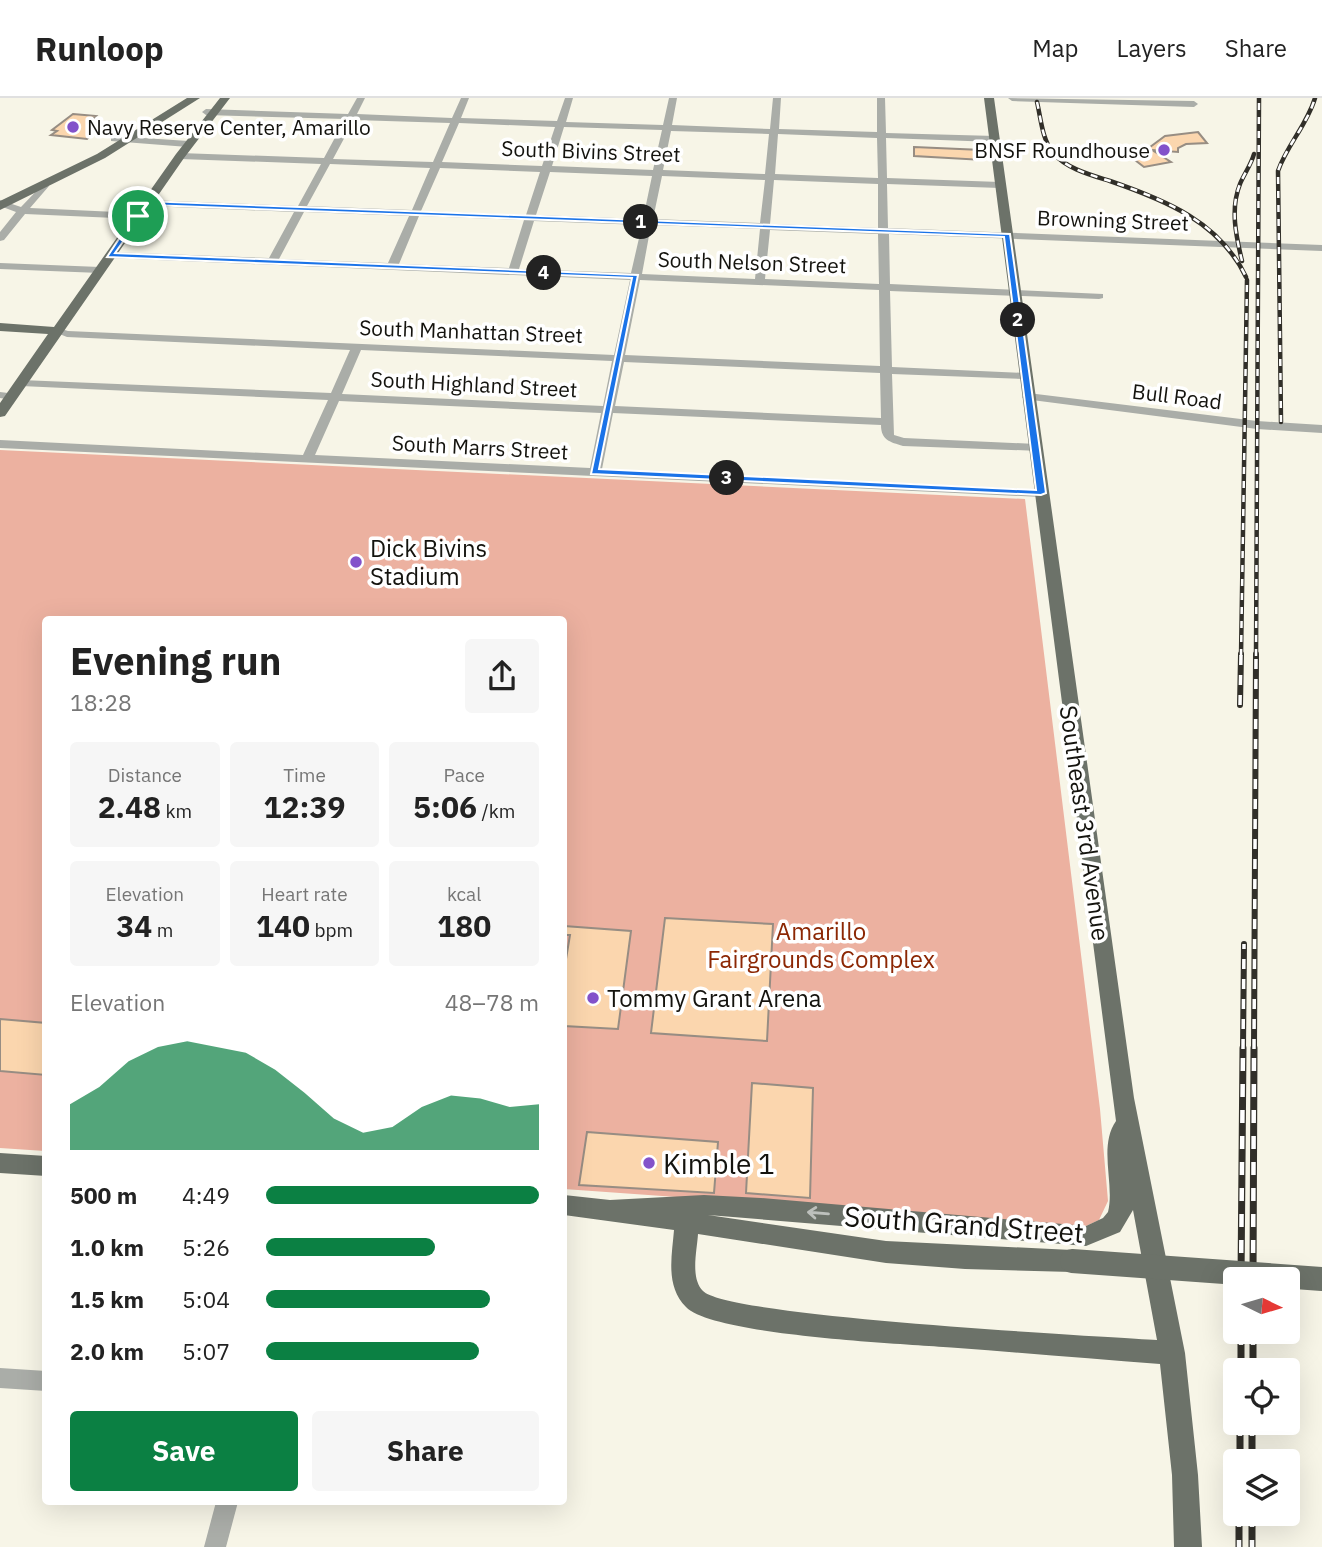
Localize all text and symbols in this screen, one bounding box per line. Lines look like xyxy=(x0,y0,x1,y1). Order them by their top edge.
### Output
text: Runloop xyxy=(35,27,164,70)
text: Map xyxy=(1032,32,1079,64)
text: Layers xyxy=(1117,32,1187,64)
text: Share xyxy=(1225,32,1287,64)
place label: Navy Reserve Center, Amarillo xyxy=(87,113,371,141)
marker: Navy Reserve Center, Amarillo xyxy=(65,119,81,135)
street label: South Bivins Street xyxy=(501,134,681,168)
place label: BNSF Roundhouse xyxy=(974,136,1150,164)
marker: BNSF Roundhouse xyxy=(1156,142,1172,158)
pin xyxy=(108,186,168,246)
icon: arrive xyxy=(119,197,157,235)
street label: Browning Street xyxy=(1037,203,1189,237)
pin: 1 xyxy=(624,204,658,240)
text: 1 xyxy=(635,209,646,233)
street label: South Nelson Street xyxy=(657,245,847,279)
pin: 4 xyxy=(526,256,562,290)
text: 4 xyxy=(538,260,549,284)
pin: 2 xyxy=(1000,302,1036,338)
text: 2 xyxy=(1012,307,1023,331)
street label: South Manhattan Street xyxy=(359,313,583,349)
street label: South Highland Street xyxy=(370,365,578,403)
street label: Bull Road xyxy=(1131,377,1223,415)
street label: South Marrs Street xyxy=(391,428,569,466)
pin: 3 xyxy=(710,460,744,496)
text: 3 xyxy=(721,465,732,489)
place label: Dick Bivins Stadium xyxy=(370,532,487,592)
marker: Dick Bivins Stadium xyxy=(348,554,364,570)
text: Evening run xyxy=(70,636,281,685)
button: share xyxy=(465,639,539,713)
text: 18:28 xyxy=(70,687,132,717)
street label: Southeast 3rd Avenue xyxy=(1053,703,1117,943)
text: Distance xyxy=(108,763,182,787)
text: Time xyxy=(283,763,326,787)
text: Pace xyxy=(443,763,485,787)
text: 2.48 xyxy=(98,787,161,826)
text: 12:39 xyxy=(264,787,345,826)
text: 5:06 xyxy=(413,787,477,826)
text: km xyxy=(161,799,192,823)
text: /km xyxy=(477,799,515,823)
text: Elevation xyxy=(105,882,184,906)
text: Heart rate xyxy=(261,882,348,906)
text: kcal xyxy=(447,882,481,906)
text: 34 xyxy=(116,906,152,945)
text: 140 xyxy=(256,906,310,945)
text: 180 xyxy=(437,906,491,945)
park label: Amarillo Fairgrounds Complex xyxy=(707,915,935,975)
text: m xyxy=(152,918,173,942)
text: bpm xyxy=(310,918,353,942)
place label: Tommy Grant Arena xyxy=(607,982,822,1014)
text: Elevation xyxy=(70,987,165,1017)
text: 48–78 m xyxy=(445,987,539,1017)
marker: Tommy Grant Arena xyxy=(585,990,601,1006)
place label: Kimble 1 xyxy=(663,1145,775,1182)
marker: Kimble 1 xyxy=(641,1155,657,1171)
text: 500 m xyxy=(70,1180,137,1210)
text: 4:49 xyxy=(182,1180,230,1210)
street label: South Grand Street xyxy=(843,1197,1085,1251)
one-way arrow xyxy=(807,1206,829,1219)
text: 1.0 km xyxy=(70,1232,144,1262)
text: 5:26 xyxy=(182,1232,230,1262)
north arrow xyxy=(1223,1267,1300,1344)
map controls xyxy=(1223,1267,1300,1526)
text: 1.5 km xyxy=(70,1284,144,1314)
text: 5:04 xyxy=(182,1284,230,1314)
text: 2.0 km xyxy=(70,1336,144,1366)
text: 5:07 xyxy=(182,1336,230,1366)
button: locate xyxy=(1223,1358,1300,1435)
button: Save xyxy=(70,1411,298,1491)
button: Share xyxy=(312,1411,539,1491)
button: layers xyxy=(1223,1449,1300,1526)

